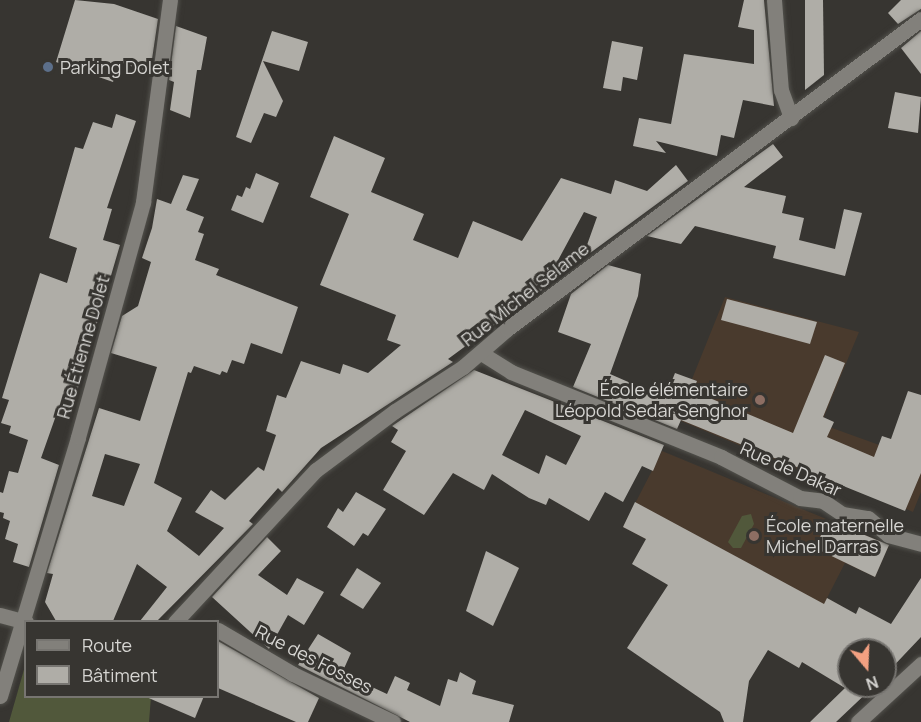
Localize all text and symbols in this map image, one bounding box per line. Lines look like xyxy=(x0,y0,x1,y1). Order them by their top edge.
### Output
place label: Parking Dolet xyxy=(60,56,170,78)
marker: Parking Dolet xyxy=(41,60,55,74)
street label: Rue Michel Sélame xyxy=(457,237,593,351)
street label: Rue Étienne Dolet xyxy=(52,273,114,421)
place label: École élémentaire Léopold Sedar Senghor xyxy=(555,379,748,422)
marker: École élémentaire Léopold Sedar Senghor xyxy=(753,393,767,407)
street label: Rue de Dakar xyxy=(737,437,845,501)
place label: École maternelle Michel Darras xyxy=(766,515,904,558)
marker: École maternelle Michel Darras xyxy=(747,529,761,543)
legend xyxy=(24,620,219,698)
street label: Rue des Fosses xyxy=(252,620,376,698)
text: Route xyxy=(82,633,132,657)
north arrow xyxy=(837,638,897,698)
text: Bâtiment xyxy=(82,663,158,687)
text: N xyxy=(863,671,881,695)

